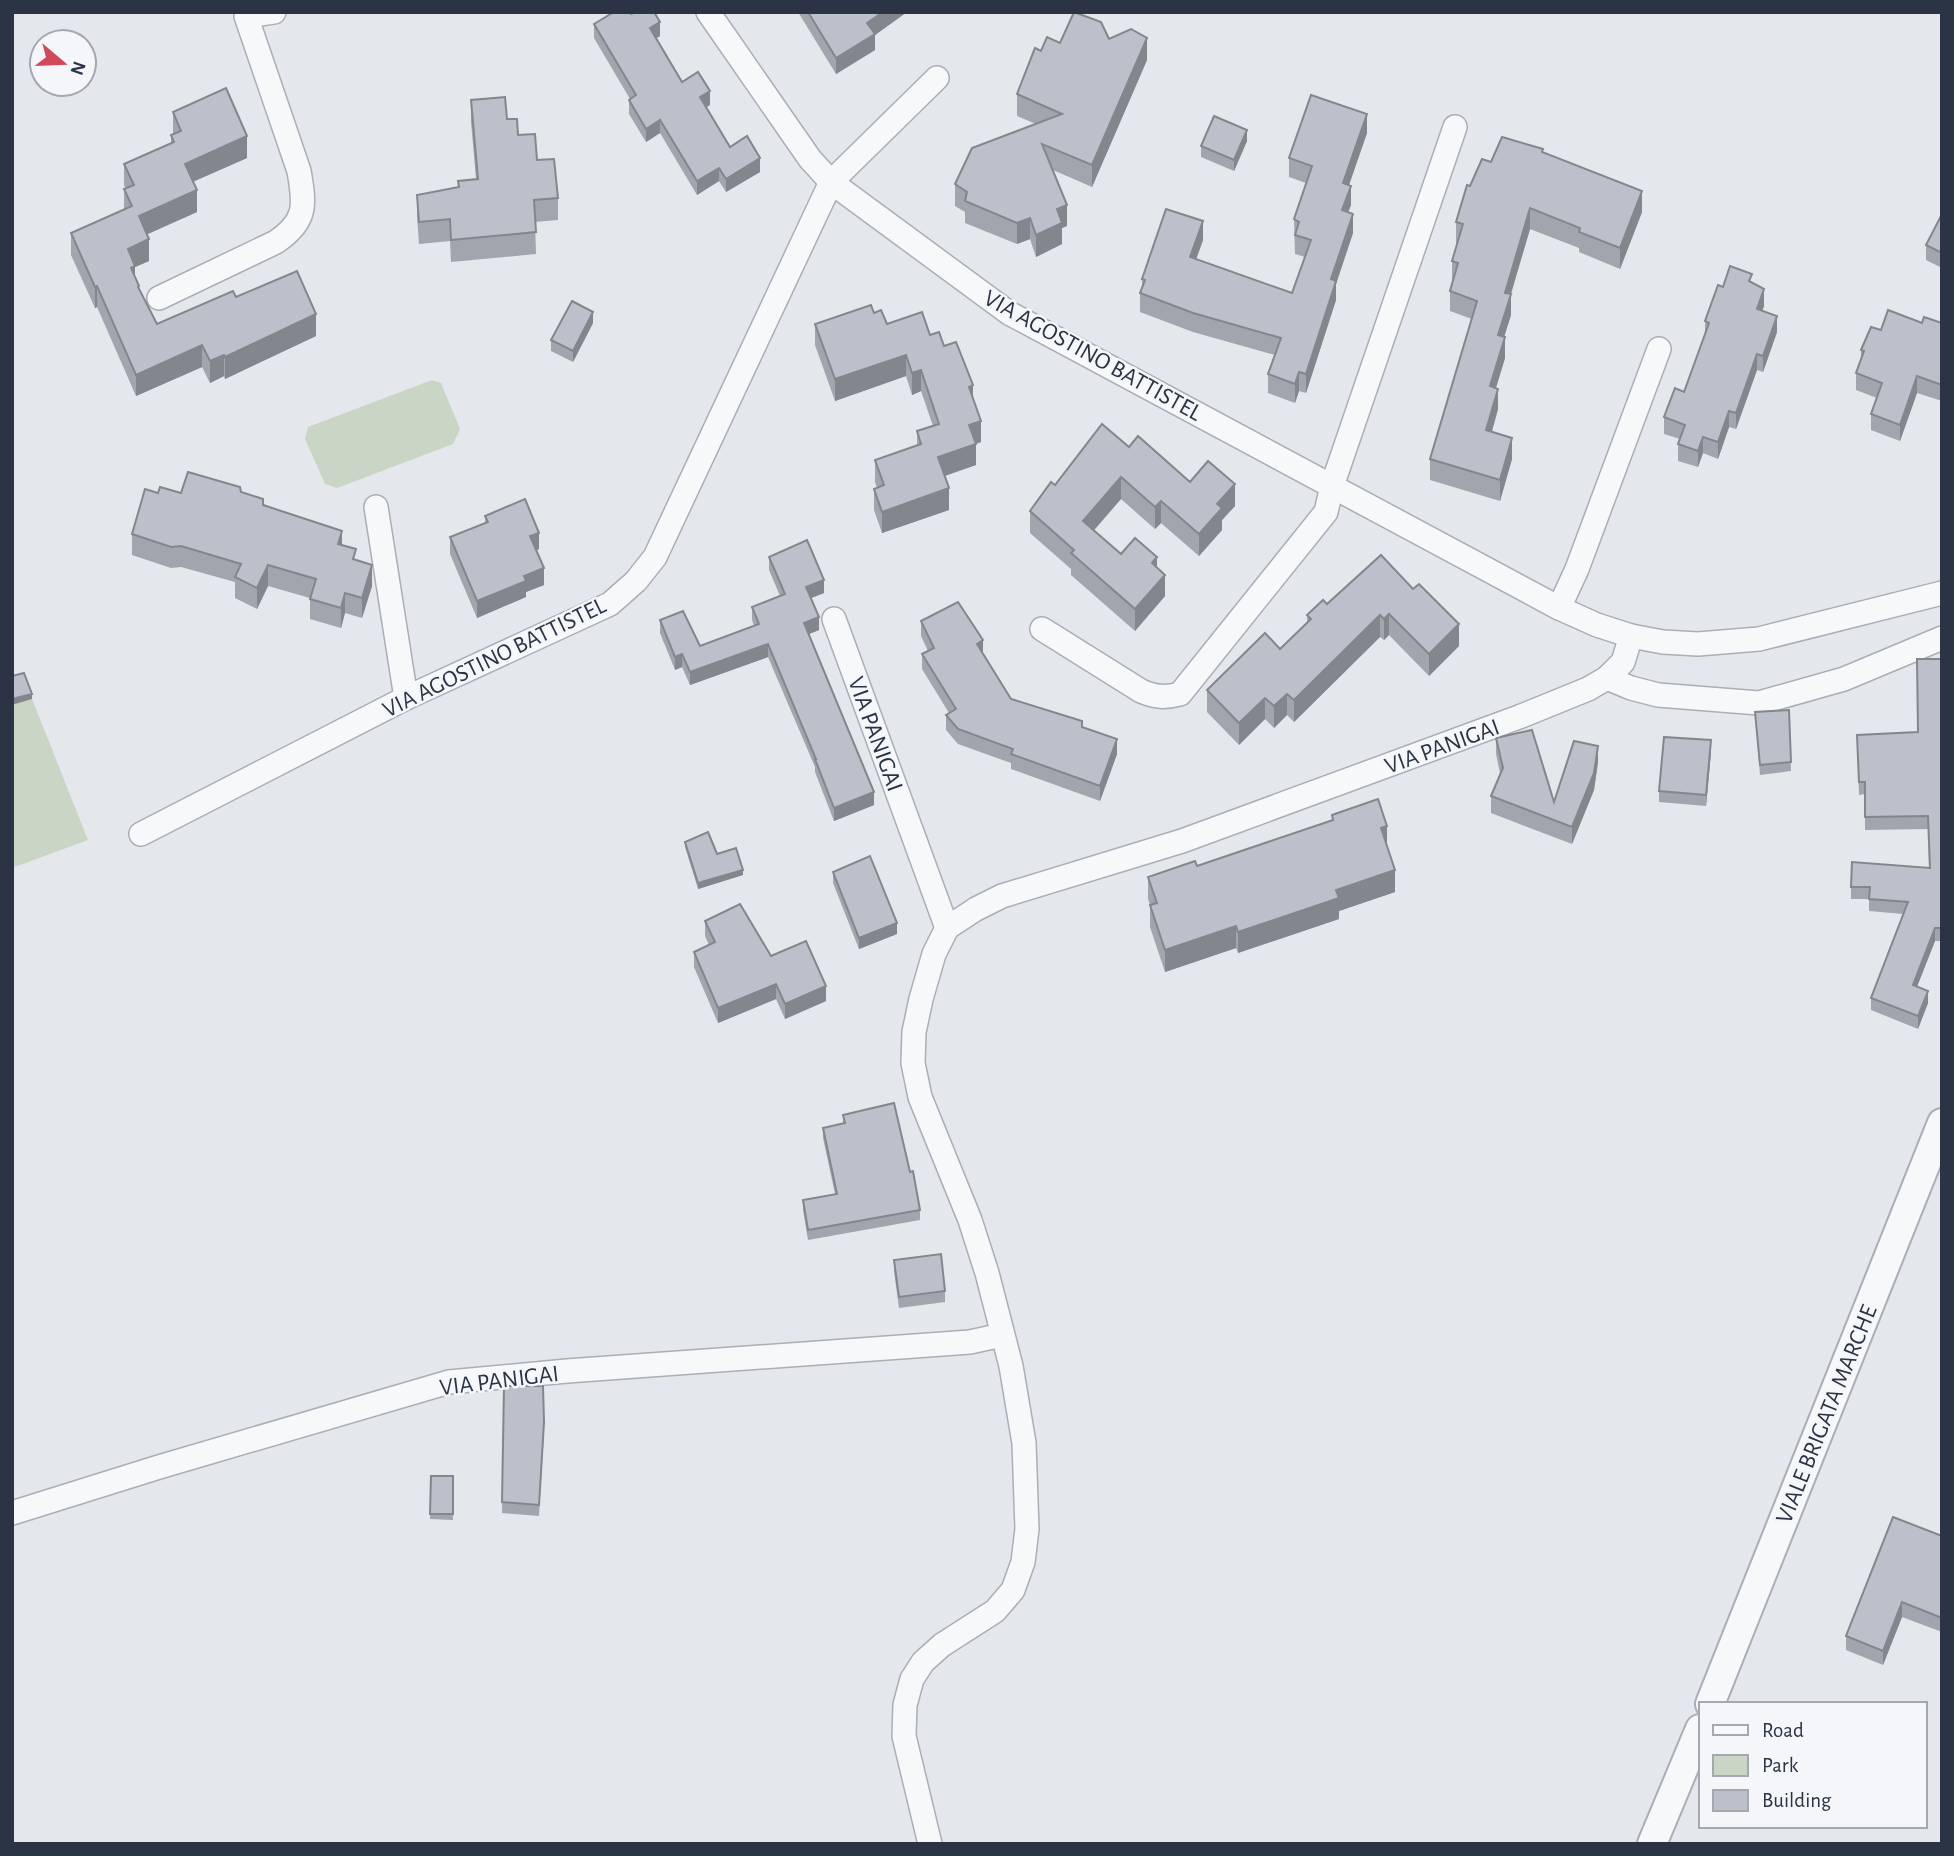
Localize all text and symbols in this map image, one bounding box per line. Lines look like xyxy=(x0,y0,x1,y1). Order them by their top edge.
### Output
north arrow xyxy=(28,28,98,98)
text: N xyxy=(67,59,89,77)
street label: VIA AGOSTINO BATTISTEL xyxy=(980,286,1205,426)
street label: VIA AGOSTINO BATTISTEL xyxy=(379,593,610,722)
street label: VIA PANIGAI xyxy=(843,674,907,795)
street label: VIA PANIGAI xyxy=(1382,715,1503,779)
street label: VIALE BRIGATA MARCHE xyxy=(1772,1301,1882,1527)
street label: VIA PANIGAI xyxy=(438,1362,560,1400)
legend xyxy=(1699,1702,1926,1828)
text: Road xyxy=(1762,1720,1804,1741)
text: Park xyxy=(1762,1755,1799,1776)
text: Building xyxy=(1762,1790,1832,1811)

